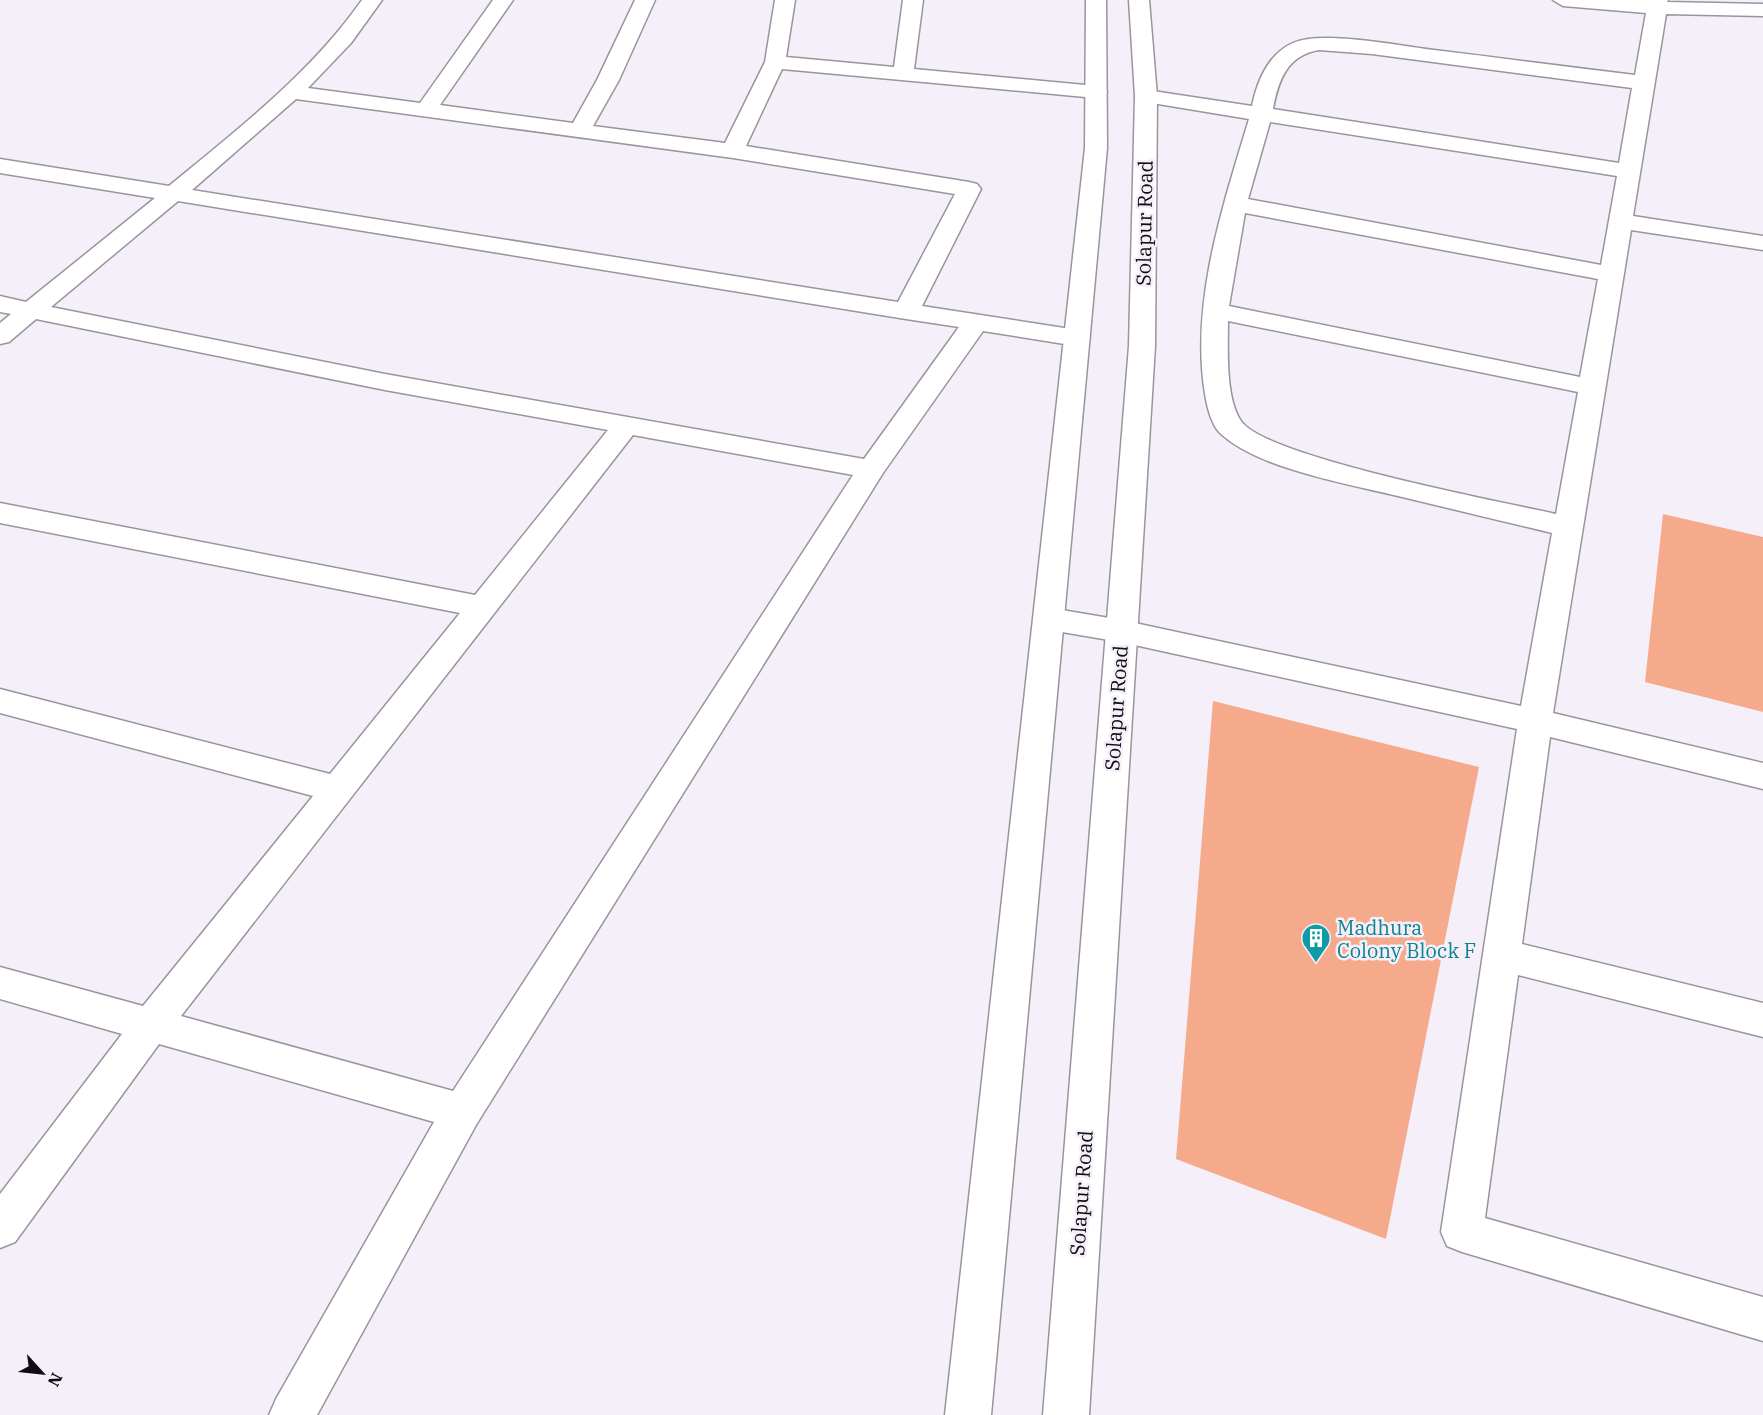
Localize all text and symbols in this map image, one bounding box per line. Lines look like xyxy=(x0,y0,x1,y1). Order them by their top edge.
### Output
street label: Solapur Road xyxy=(1129,160,1159,286)
street label: Solapur Road xyxy=(1098,644,1134,772)
place label: Madhura Colony Block F xyxy=(1337,914,1476,964)
building icon: Madhura Colony Block F xyxy=(1300,922,1332,964)
street label: Solapur Road xyxy=(1063,1129,1099,1257)
north arrow xyxy=(12,1343,72,1403)
text: N xyxy=(44,1370,67,1390)

